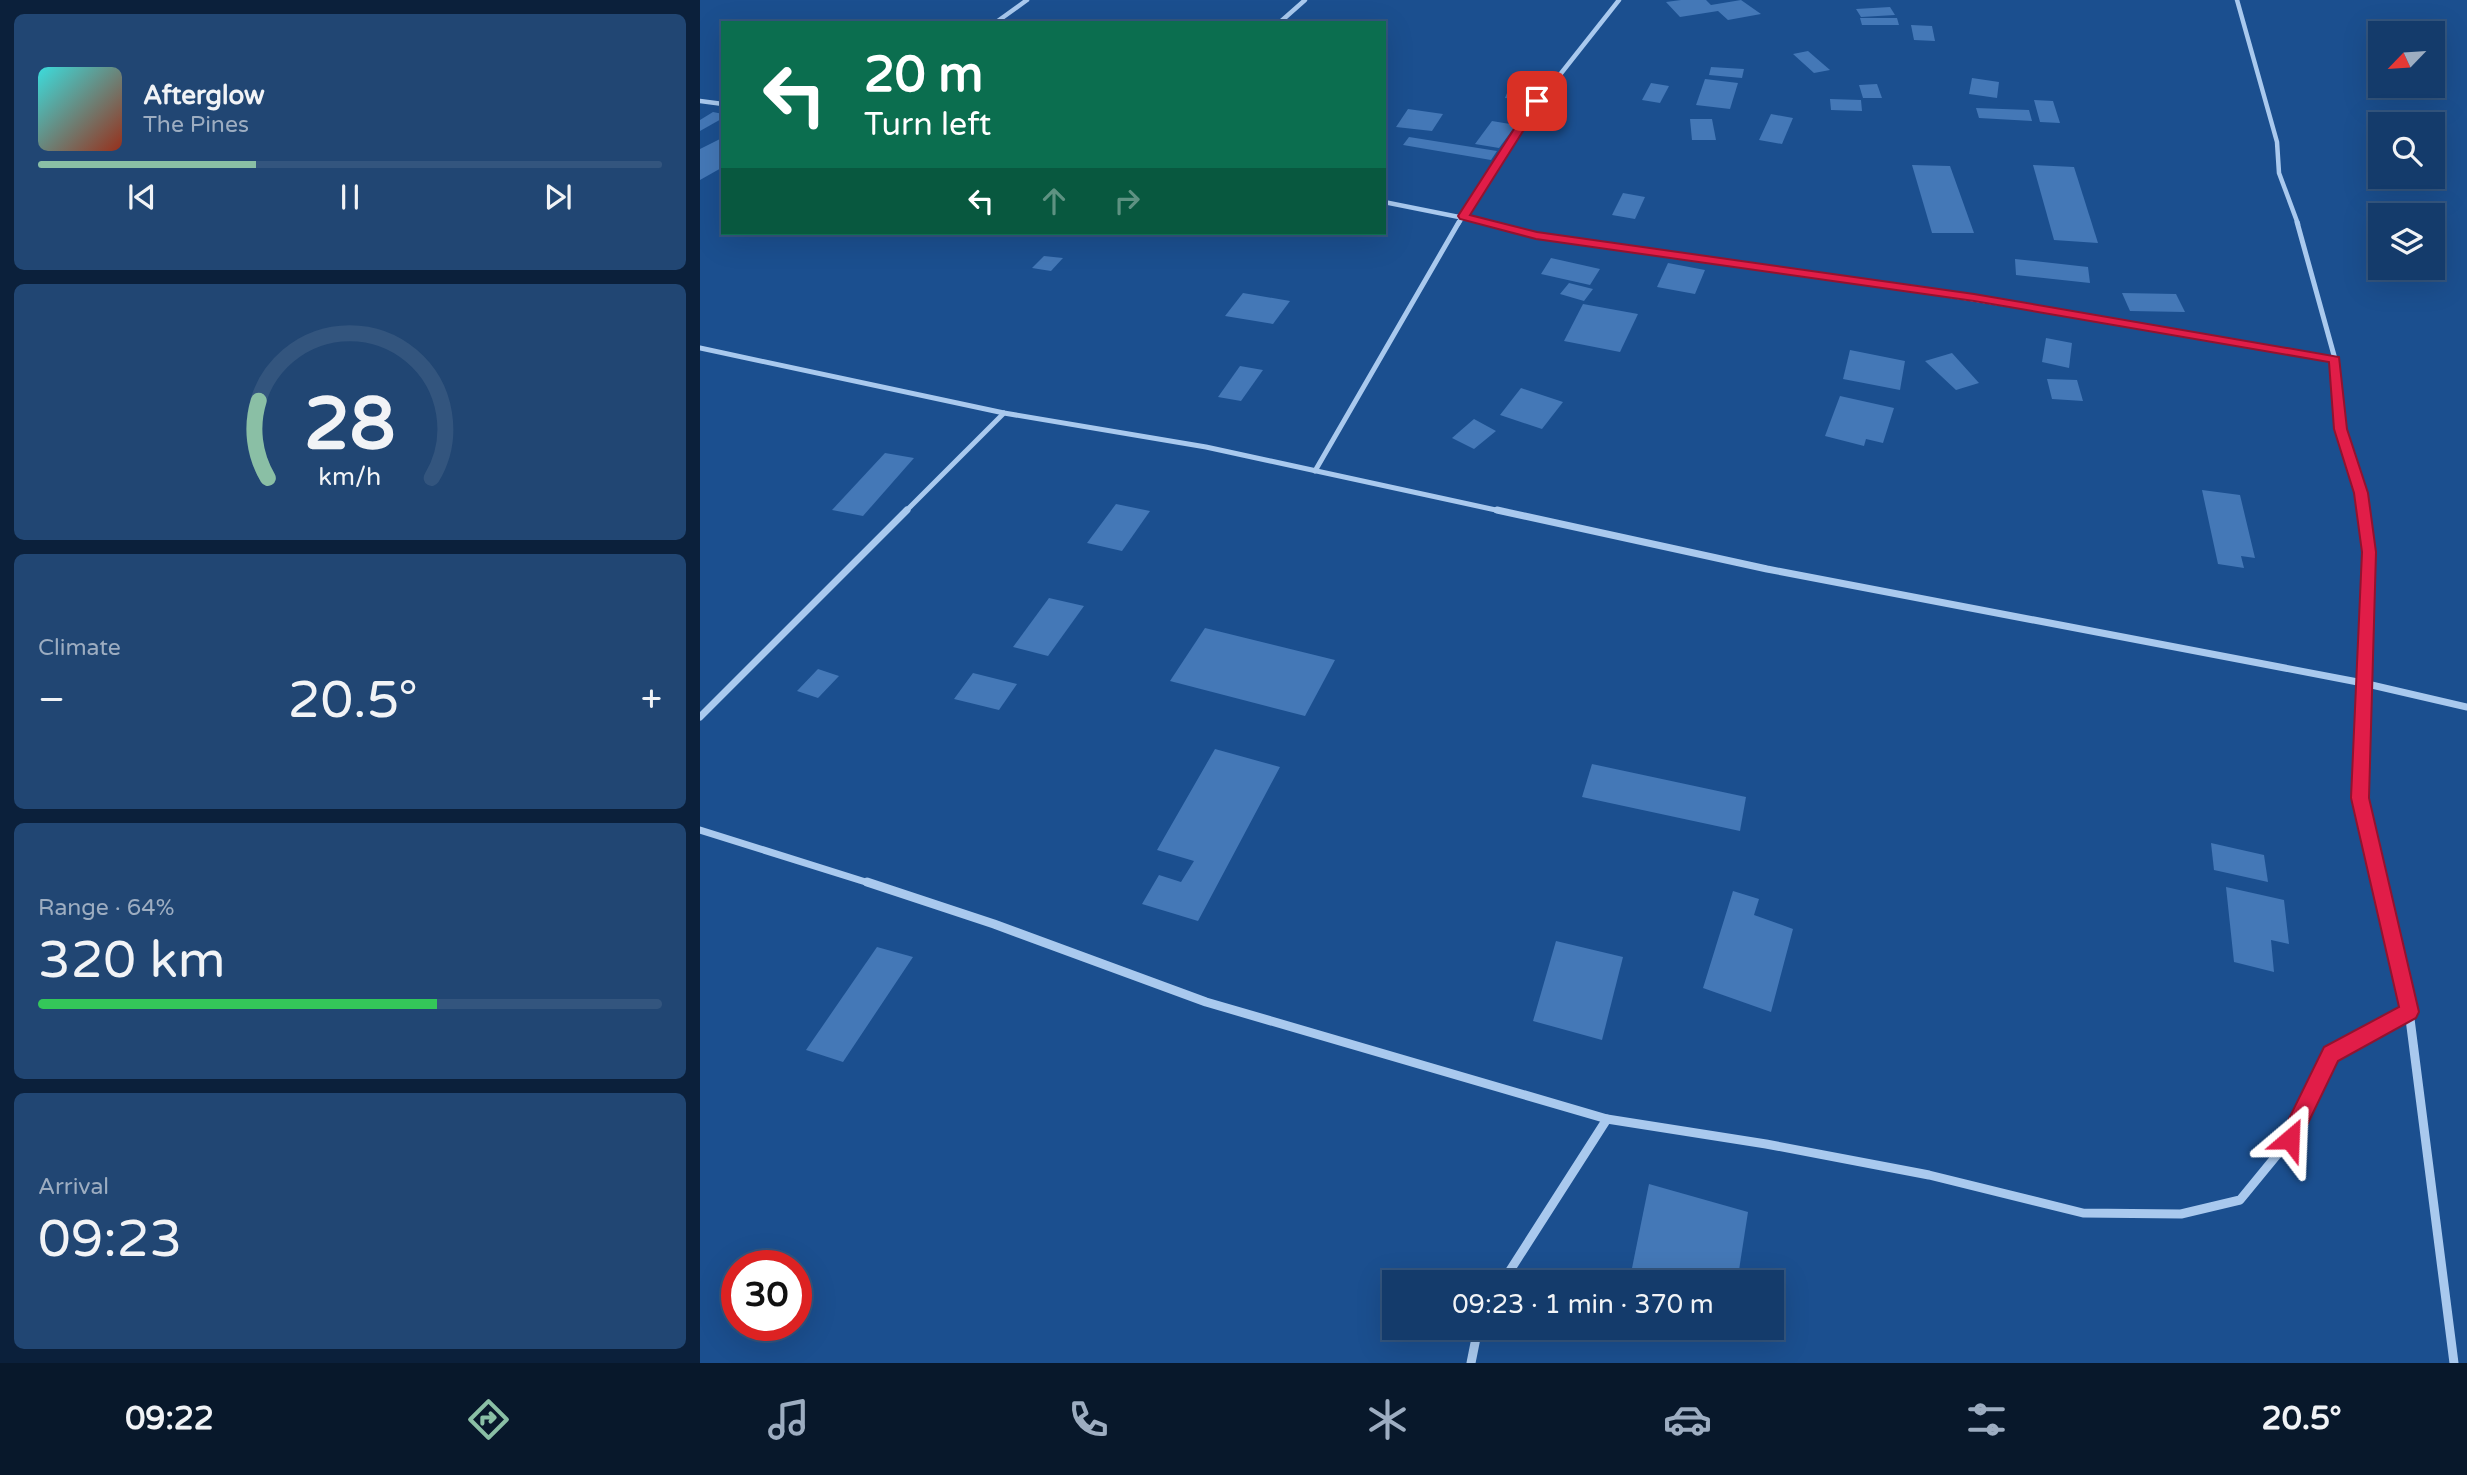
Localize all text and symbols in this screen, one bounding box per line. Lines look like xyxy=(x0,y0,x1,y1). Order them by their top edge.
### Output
north arrow xyxy=(2368,21,2445,98)
map controls xyxy=(2368,21,2445,280)
text: 20 m xyxy=(864,46,983,105)
icon: left xyxy=(749,49,840,140)
pin xyxy=(1507,71,1567,131)
text: Afterglow xyxy=(143,80,265,111)
icon: arrive xyxy=(1518,82,1556,120)
text: Turn left xyxy=(864,106,991,144)
text: The Pines xyxy=(143,111,249,139)
button: search xyxy=(2368,112,2445,189)
icon: previous xyxy=(123,178,161,216)
icon: pause xyxy=(331,178,369,216)
icon: next xyxy=(539,178,577,216)
icon: left xyxy=(962,182,1000,220)
icon: ahead xyxy=(1035,182,1073,220)
icon: right xyxy=(1108,182,1146,220)
button: layers xyxy=(2368,203,2445,280)
text: 28 xyxy=(304,381,396,469)
text: km/h xyxy=(319,461,381,491)
text: Climate xyxy=(38,634,121,662)
text: 20.5° xyxy=(288,669,418,732)
text: − xyxy=(38,677,65,723)
text: + xyxy=(641,677,662,723)
text: Range · 64% xyxy=(38,894,174,922)
text: 320 km xyxy=(38,929,226,992)
position arrow xyxy=(2253,1102,2327,1176)
text: Arrival xyxy=(38,1173,109,1201)
text: 09:23 xyxy=(38,1208,182,1271)
speed limit sign: 30 xyxy=(721,1250,812,1341)
text: 09:23 · 1 min · 370 m xyxy=(1452,1289,1714,1320)
icon: directions xyxy=(464,1395,513,1444)
icon: music xyxy=(764,1395,813,1444)
icon: phone xyxy=(1064,1395,1113,1444)
icon: climate xyxy=(1363,1395,1412,1444)
icon: car xyxy=(1663,1395,1712,1444)
icon: filters xyxy=(1962,1395,2011,1444)
text: 09:22 xyxy=(125,1400,214,1438)
text: 20.5° xyxy=(2262,1400,2342,1438)

